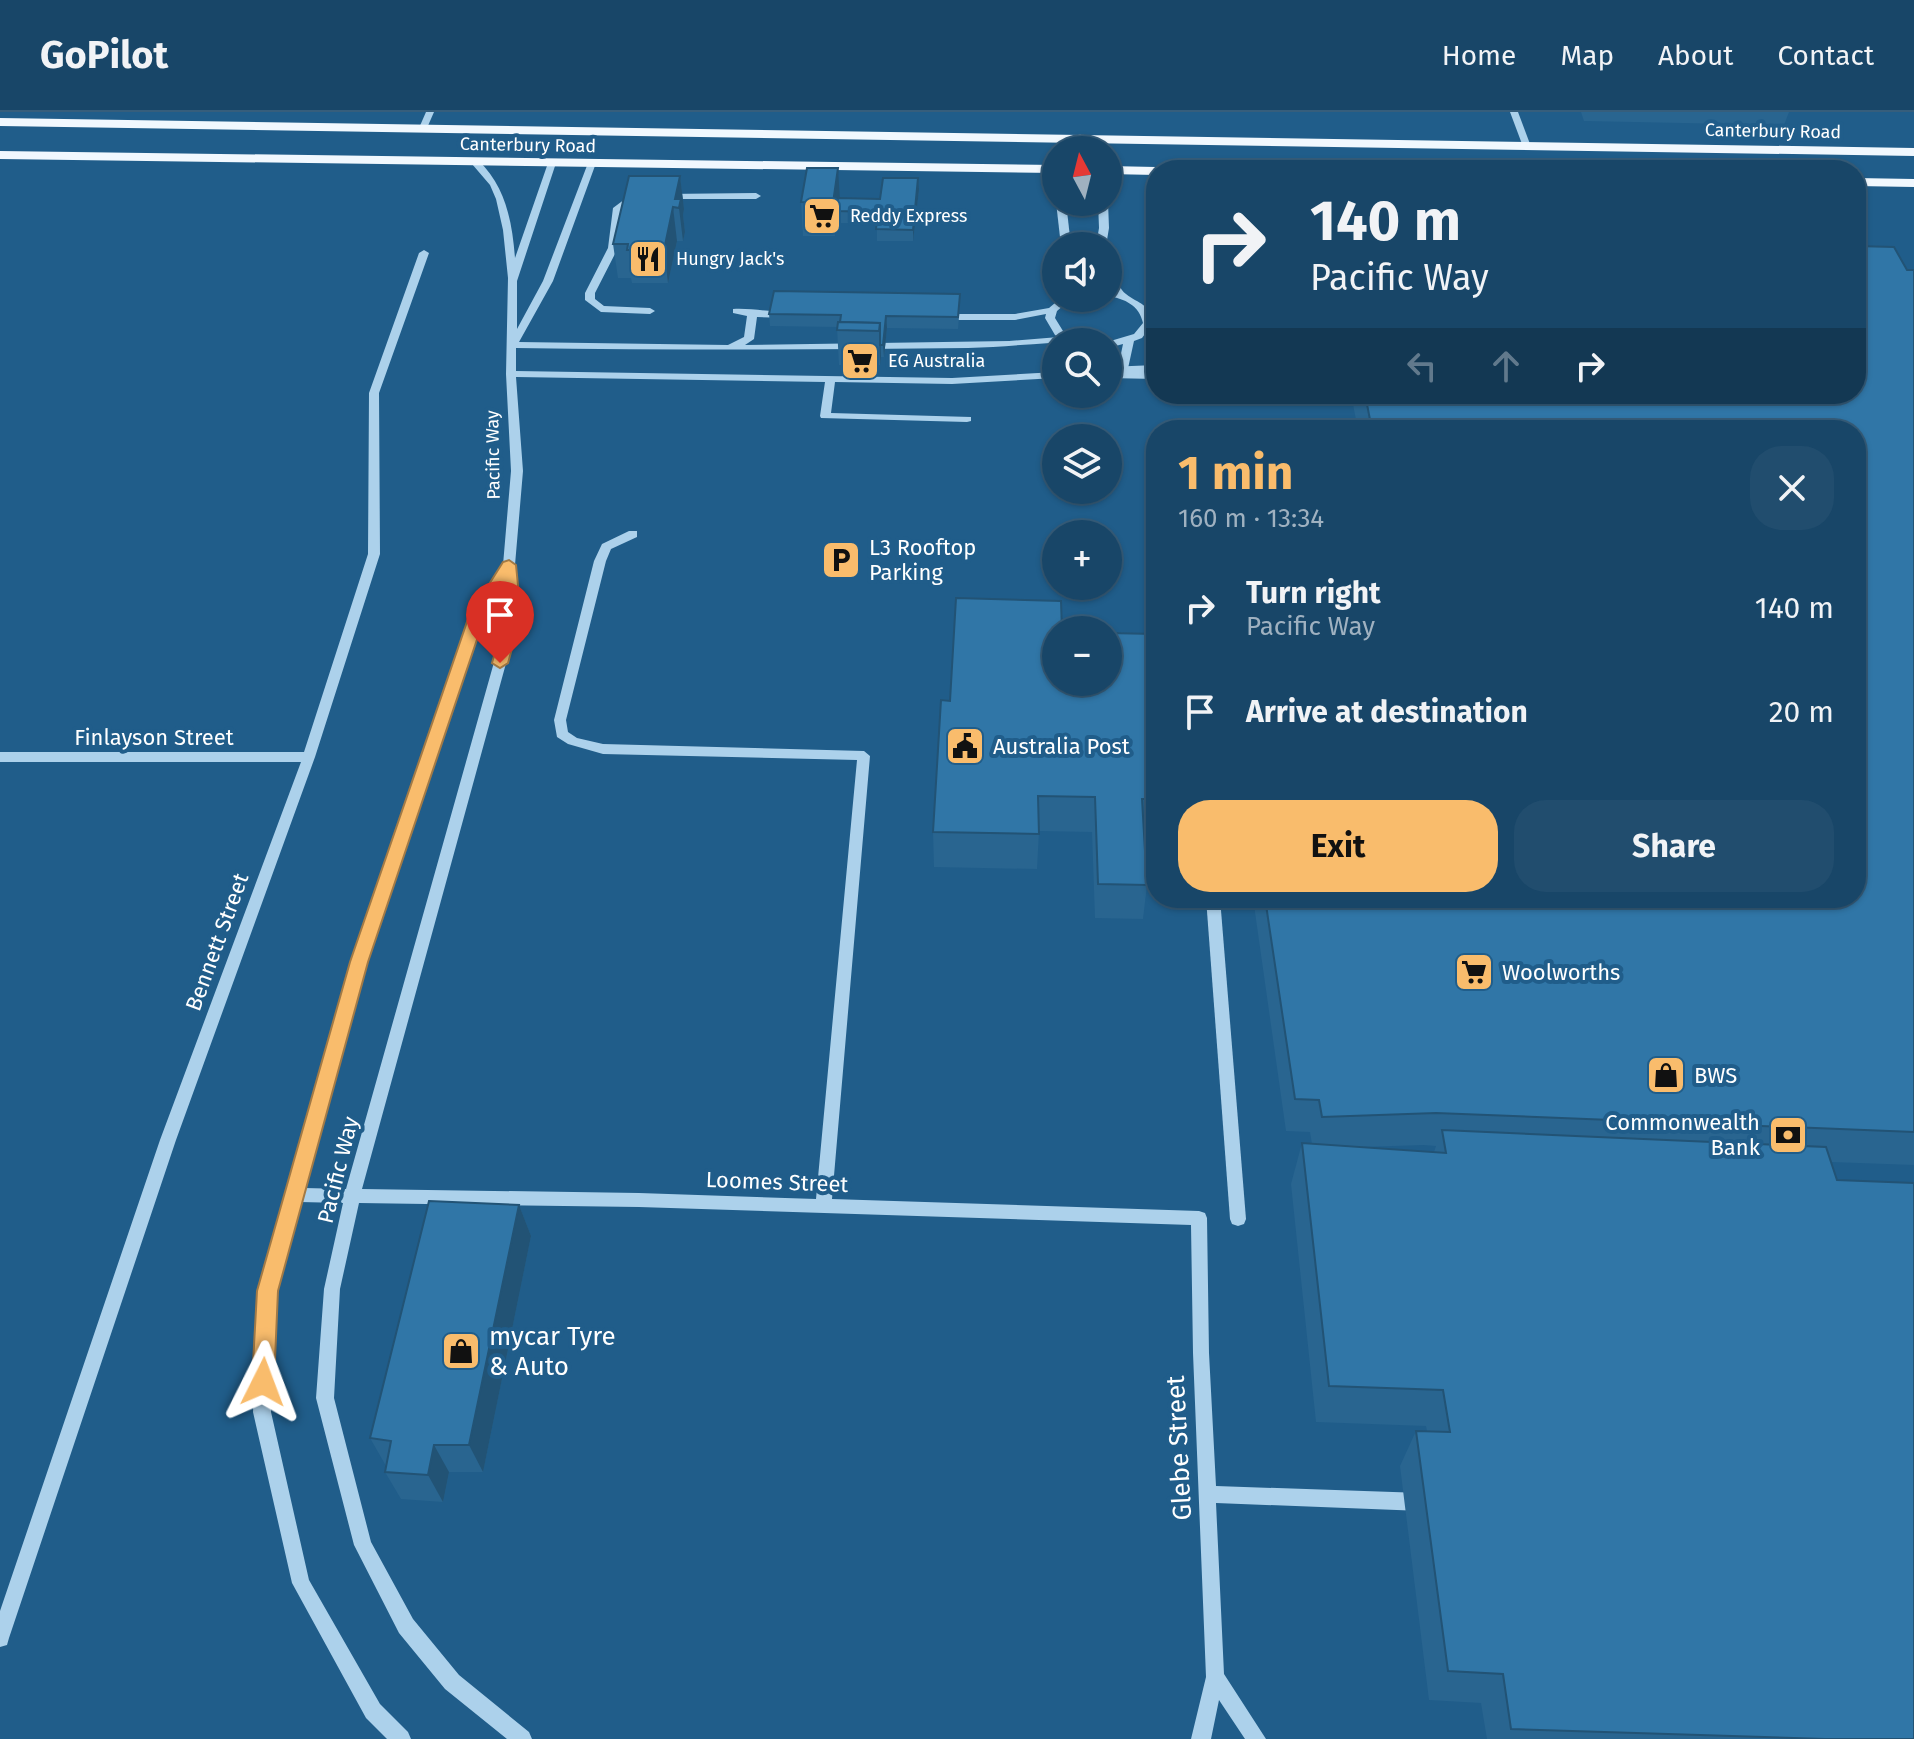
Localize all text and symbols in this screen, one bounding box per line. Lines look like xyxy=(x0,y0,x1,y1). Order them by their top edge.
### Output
text: GoPilot xyxy=(40,32,168,78)
text: Home xyxy=(1442,39,1516,72)
text: Map xyxy=(1560,39,1614,72)
text: About xyxy=(1658,39,1733,72)
text: Contact xyxy=(1777,39,1874,72)
street label: Canterbury Road xyxy=(1705,119,1841,143)
street label: Canterbury Road xyxy=(460,133,596,157)
north arrow xyxy=(1042,136,1122,216)
map controls xyxy=(1042,136,1122,696)
text: 140 m xyxy=(1310,188,1461,255)
icon: right xyxy=(1178,192,1282,296)
supermarket icon: Reddy Express xyxy=(801,195,843,237)
place label: Reddy Express xyxy=(850,205,968,227)
button: sound xyxy=(1042,232,1122,312)
restaurant icon: Hungry Jack's xyxy=(627,238,669,280)
place label: Hungry Jack's xyxy=(676,248,784,270)
text: Pacific Way xyxy=(1310,256,1489,300)
button: search xyxy=(1042,328,1122,408)
supermarket icon: EG Australia xyxy=(839,340,881,382)
icon: left xyxy=(1400,344,1444,388)
icon: ahead xyxy=(1484,344,1528,388)
icon: right xyxy=(1568,344,1612,388)
place label: EG Australia xyxy=(888,350,985,372)
street label: Pacific Way xyxy=(481,410,505,500)
button: layers xyxy=(1042,424,1122,504)
text: 1 min xyxy=(1178,444,1293,502)
button: close xyxy=(1750,446,1834,530)
text: 160 m · 13:34 xyxy=(1178,503,1324,534)
button: + xyxy=(1042,520,1122,600)
place label: L3 Rooftop Parking xyxy=(869,534,976,586)
parking icon: L3 Rooftop Parking xyxy=(820,539,862,581)
text: Turn right xyxy=(1246,575,1381,611)
pin xyxy=(466,581,534,663)
icon: right xyxy=(1178,586,1222,630)
text: 140 m xyxy=(1755,590,1834,626)
icon: arrive xyxy=(478,593,522,637)
text: Pacific Way xyxy=(1246,611,1375,642)
button: − xyxy=(1042,616,1122,696)
icon: arrive xyxy=(1178,690,1222,734)
text: Arrive at destination xyxy=(1246,694,1528,730)
text: 20 m xyxy=(1769,694,1834,730)
street label: Finlayson Street xyxy=(74,724,234,751)
public building icon: Australia Post xyxy=(944,725,986,767)
place label: Australia Post xyxy=(993,733,1130,760)
button: Exit xyxy=(1178,800,1498,892)
button: Share xyxy=(1514,800,1834,892)
street label: Bennett Street xyxy=(180,869,254,1015)
supermarket icon: Woolworths xyxy=(1453,951,1495,993)
place label: Woolworths xyxy=(1502,959,1620,986)
shop icon: BWS xyxy=(1645,1054,1687,1096)
place label: BWS xyxy=(1694,1062,1737,1089)
place label: Commonwealth Bank xyxy=(1605,1109,1761,1161)
street label: Pacific Way xyxy=(312,1114,364,1226)
bank icon: Commonwealth Bank xyxy=(1767,1114,1809,1156)
street label: Loomes Street xyxy=(705,1166,849,1198)
place label: mycar Tyre & Auto xyxy=(489,1321,616,1382)
shop icon: mycar Tyre & Auto xyxy=(440,1330,482,1372)
position arrow xyxy=(221,1340,305,1424)
street label: Glebe Street xyxy=(1160,1374,1198,1521)

